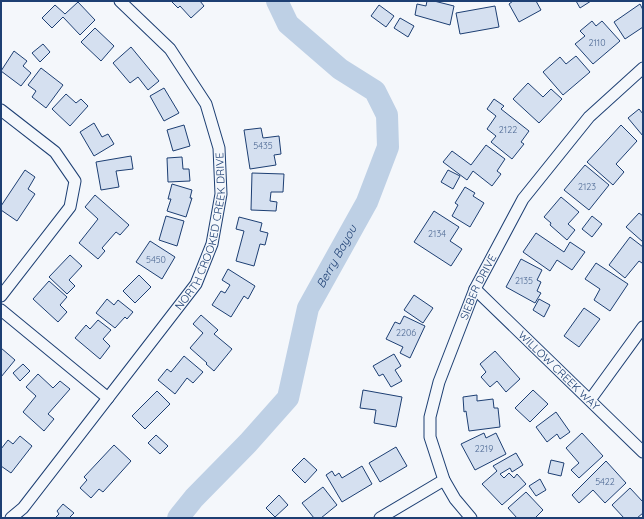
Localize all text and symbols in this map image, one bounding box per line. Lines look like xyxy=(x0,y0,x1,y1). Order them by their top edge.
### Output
house number: 2110 xyxy=(588,37,606,48)
house number: 2122 xyxy=(499,124,517,135)
house number: 5435 xyxy=(253,140,273,151)
street label: NORTH CROOKED CREEK DRIVE xyxy=(172,152,228,313)
house number: 2123 xyxy=(578,181,596,192)
water label: Berry Bayou xyxy=(313,221,360,290)
house number: 2134 xyxy=(428,228,446,239)
street label: SIEBER DRIVE xyxy=(457,252,499,322)
house number: 5450 xyxy=(146,254,166,265)
house number: 2135 xyxy=(515,275,533,286)
house number: 2206 xyxy=(396,327,416,338)
street label: WILLOW CREEK WAY xyxy=(515,328,603,413)
house number: 2219 xyxy=(475,443,493,454)
house number: 5422 xyxy=(595,476,615,487)

